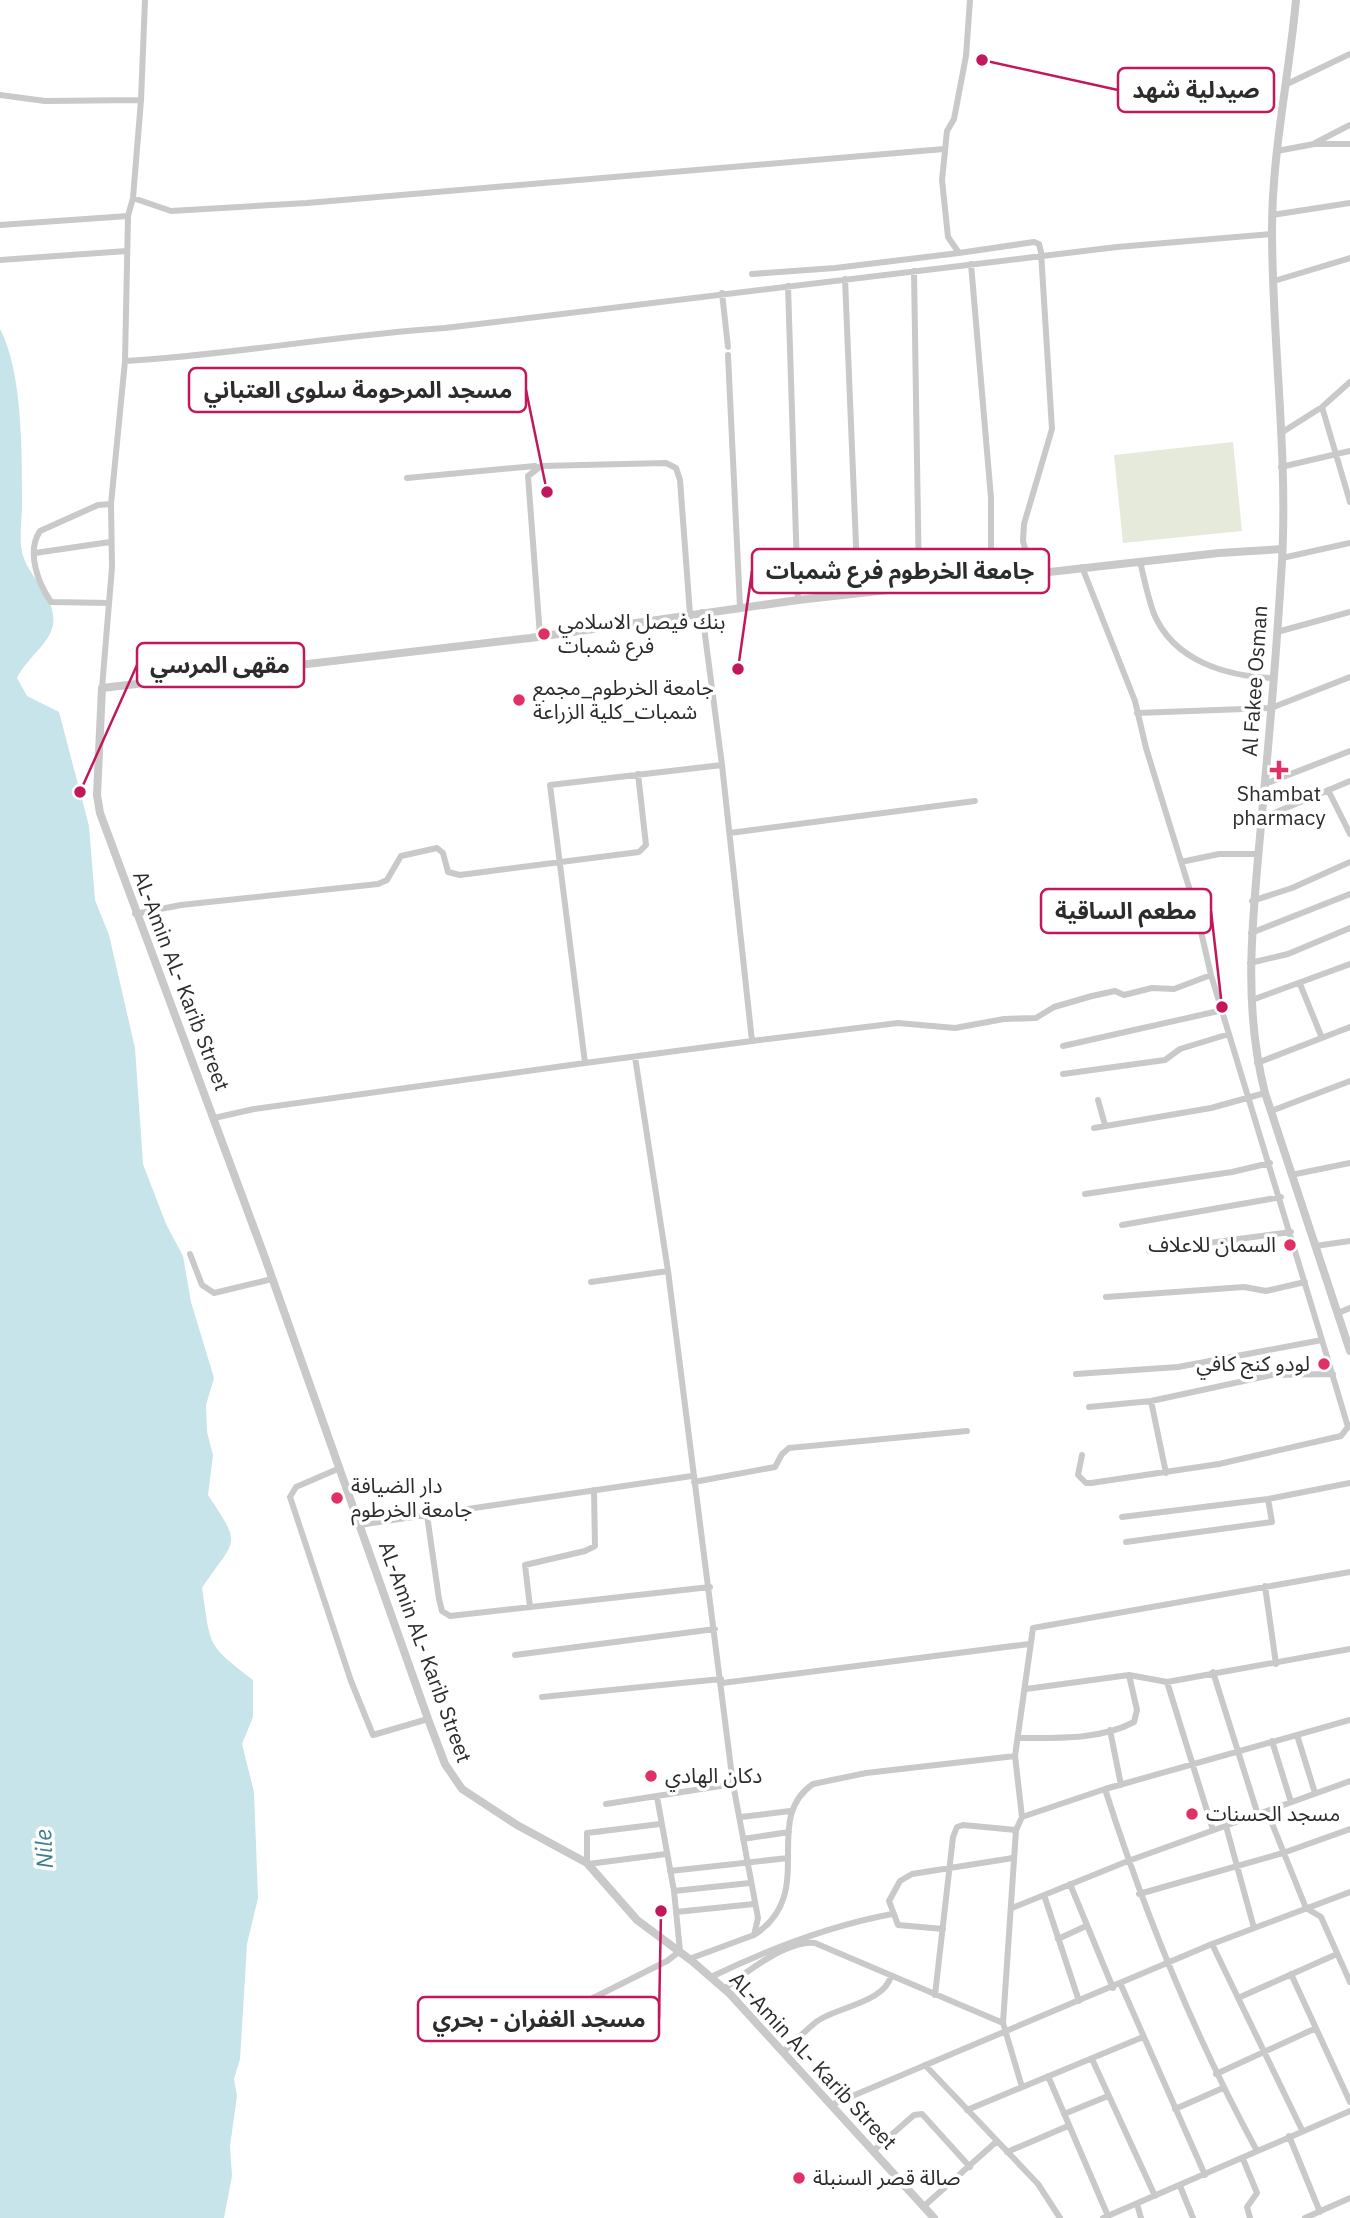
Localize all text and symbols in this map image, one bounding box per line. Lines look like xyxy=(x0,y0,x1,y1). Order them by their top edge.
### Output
callout: صيدلية شهد xyxy=(1118,68,1274,112)
text: صيدلية شهد xyxy=(1132,74,1260,104)
callout: مسجد المرحومة سلوى العتباني xyxy=(189,368,526,412)
text: مسجد المرحومة سلوى العتباني xyxy=(204,374,512,408)
callout: جامعة الخرطوم فرع شمبات xyxy=(752,549,1049,593)
text: جامعة الخرطوم فرع شمبات xyxy=(766,555,1034,589)
street label: Al Fakee Osman xyxy=(1235,604,1273,757)
place label: بنك فيصل الاسلامي فرع شمبات xyxy=(558,607,725,661)
marker: بنك فيصل الاسلامي فرع شمبات xyxy=(536,626,552,642)
callout: مقهى المرسي xyxy=(137,643,304,687)
text: مقهى المرسي xyxy=(150,649,290,683)
place label: جامعة الخرطوم_مجمع شمبات_كلية الزراعة xyxy=(533,673,714,725)
marker: جامعة الخرطوم_مجمع شمبات_كلية الزراعة xyxy=(511,692,527,708)
marker: Shambat pharmacy xyxy=(1271,762,1287,778)
place label: Shambat pharmacy xyxy=(1232,779,1326,831)
street label: AL-Amin AL- Karib Street xyxy=(127,867,237,1095)
callout: مطعم الساقية xyxy=(1041,889,1211,933)
text: مطعم الساقية xyxy=(1055,895,1197,928)
place label: السمان للاعلاف xyxy=(1148,1230,1276,1258)
marker: السمان للاعلاف xyxy=(1282,1237,1298,1253)
place label: لودو كنج كافي xyxy=(1196,1349,1310,1380)
marker: لودو كنج كافي xyxy=(1316,1356,1332,1372)
place label: دار الضيافة جامعة الخرطوم xyxy=(351,1471,472,1526)
marker: دار الضيافة جامعة الخرطوم xyxy=(329,1490,345,1506)
street label: AL-Amin AL- Karib Street xyxy=(373,1537,479,1766)
place label: دكان الهادي xyxy=(665,1761,762,1792)
marker: دكان الهادي xyxy=(643,1768,659,1784)
place label: مسجد الحسنات xyxy=(1206,1799,1340,1827)
marker: مسجد الحسنات xyxy=(1184,1806,1200,1822)
water label: Nile xyxy=(27,1828,59,1870)
street label: AL-Amin AL- Karib Street xyxy=(724,1965,904,2155)
callout: مسجد الغفران - بحري xyxy=(418,1997,659,2041)
text: مسجد الغفران - بحري xyxy=(432,2003,646,2037)
place label: صالة قصر السنبلة xyxy=(813,2163,961,2191)
marker: صالة قصر السنبلة xyxy=(791,2170,807,2186)

